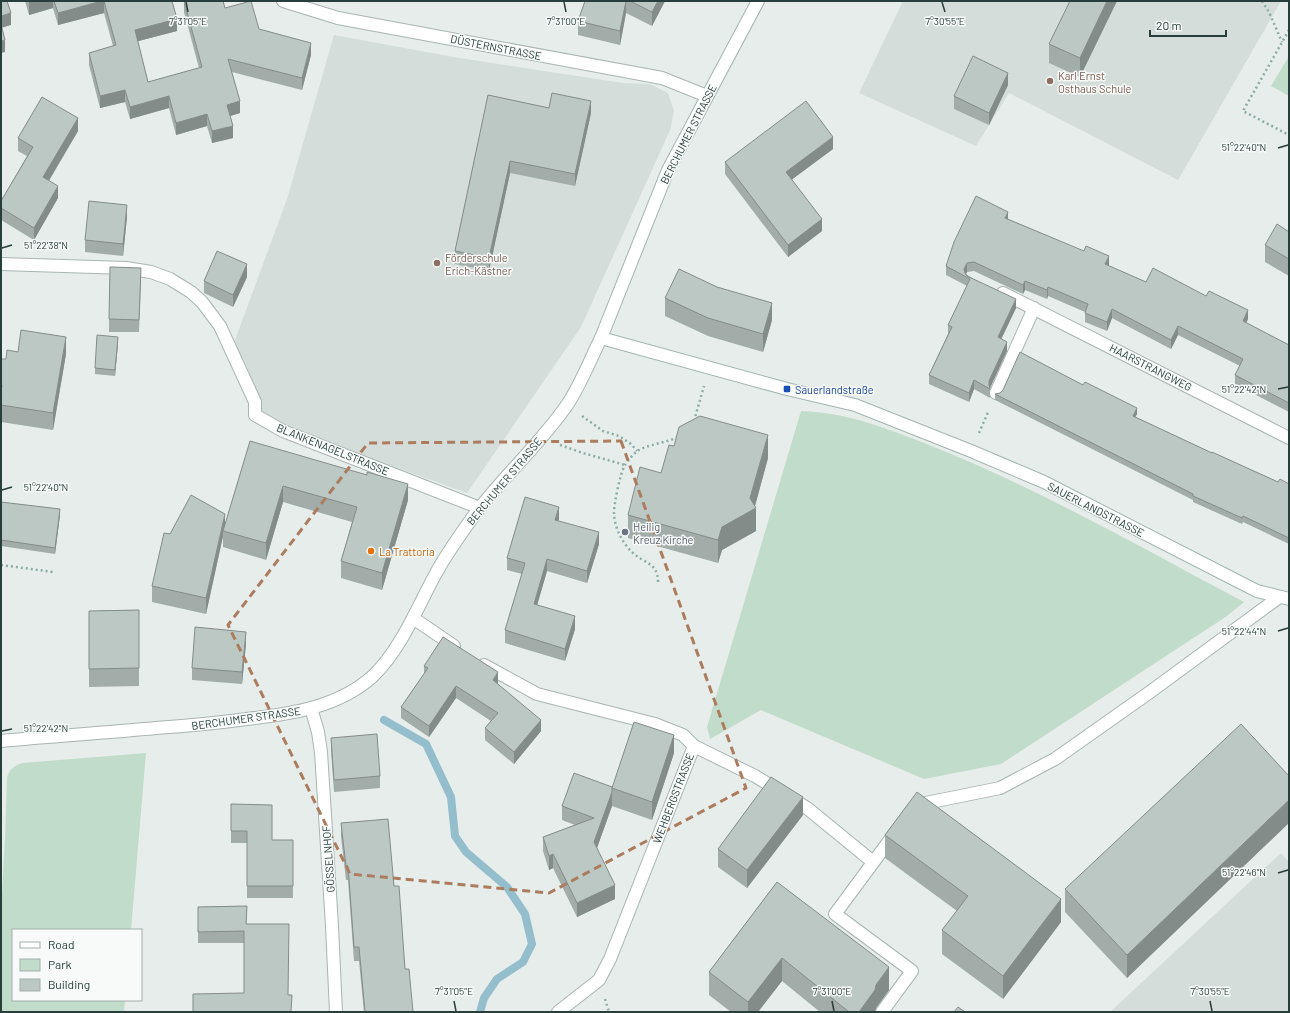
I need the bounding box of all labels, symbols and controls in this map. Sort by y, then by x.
scale bar [1150,12,1226,38]
text: 7°31'05"E [169,15,207,27]
text: 7°31'00"E [547,15,585,27]
text: 7°30'55"E [925,15,965,27]
text: 20 m [1156,18,1182,32]
street label: DÜSTERNSTRASSE [449,31,543,62]
place label: Karl Ernst Osthaus Schule [1058,69,1132,95]
marker: Karl Ernst Osthaus Schule [1045,76,1055,86]
street label: BERCHUMER STRASSE [657,82,719,186]
text: 51°22'40"N [1222,141,1266,153]
text: 51°22'38"N [24,239,68,251]
place label: Förderschule Erich-Kästner [445,251,512,277]
marker: Förderschule Erich-Kästner [432,258,442,268]
street label: HAARSTRANGWEG [1108,341,1194,393]
place label: Sauerlandstraße [795,383,874,396]
text: 51°22'42"N [1222,383,1266,395]
marker: Sauerlandstraße [782,384,792,394]
street label: BLANKENAGELSTRASSE [275,420,391,478]
street label: BERCHUMER STRASSE [464,434,545,527]
street label: SAUERLANDSTRASSE [1046,479,1147,539]
text: 51°22'40"N [24,481,68,493]
place label: Heilig Kreuz Kirche [633,520,694,546]
marker: Heilig Kreuz Kirche [620,527,630,537]
place label: La Trattoria [379,545,435,558]
marker: La Trattoria [366,546,376,556]
text: 51°22'44"N [1222,625,1266,637]
street label: BERCHUMER STRASSE [191,704,302,732]
text: 51°22'42"N [24,722,68,734]
street label: WEHBERGSTRASSE [650,751,696,845]
street label: GÖSSELNHOF [318,825,337,893]
text: 51°22'46"N [1222,866,1266,878]
legend [12,929,142,1001]
text: Road [48,937,75,951]
text: Park [48,957,72,971]
text: Building [48,977,90,991]
text: 7°31'05"E [435,985,473,997]
text: 7°31'00"E [813,985,851,997]
text: 7°30'55"E [1190,985,1230,997]

